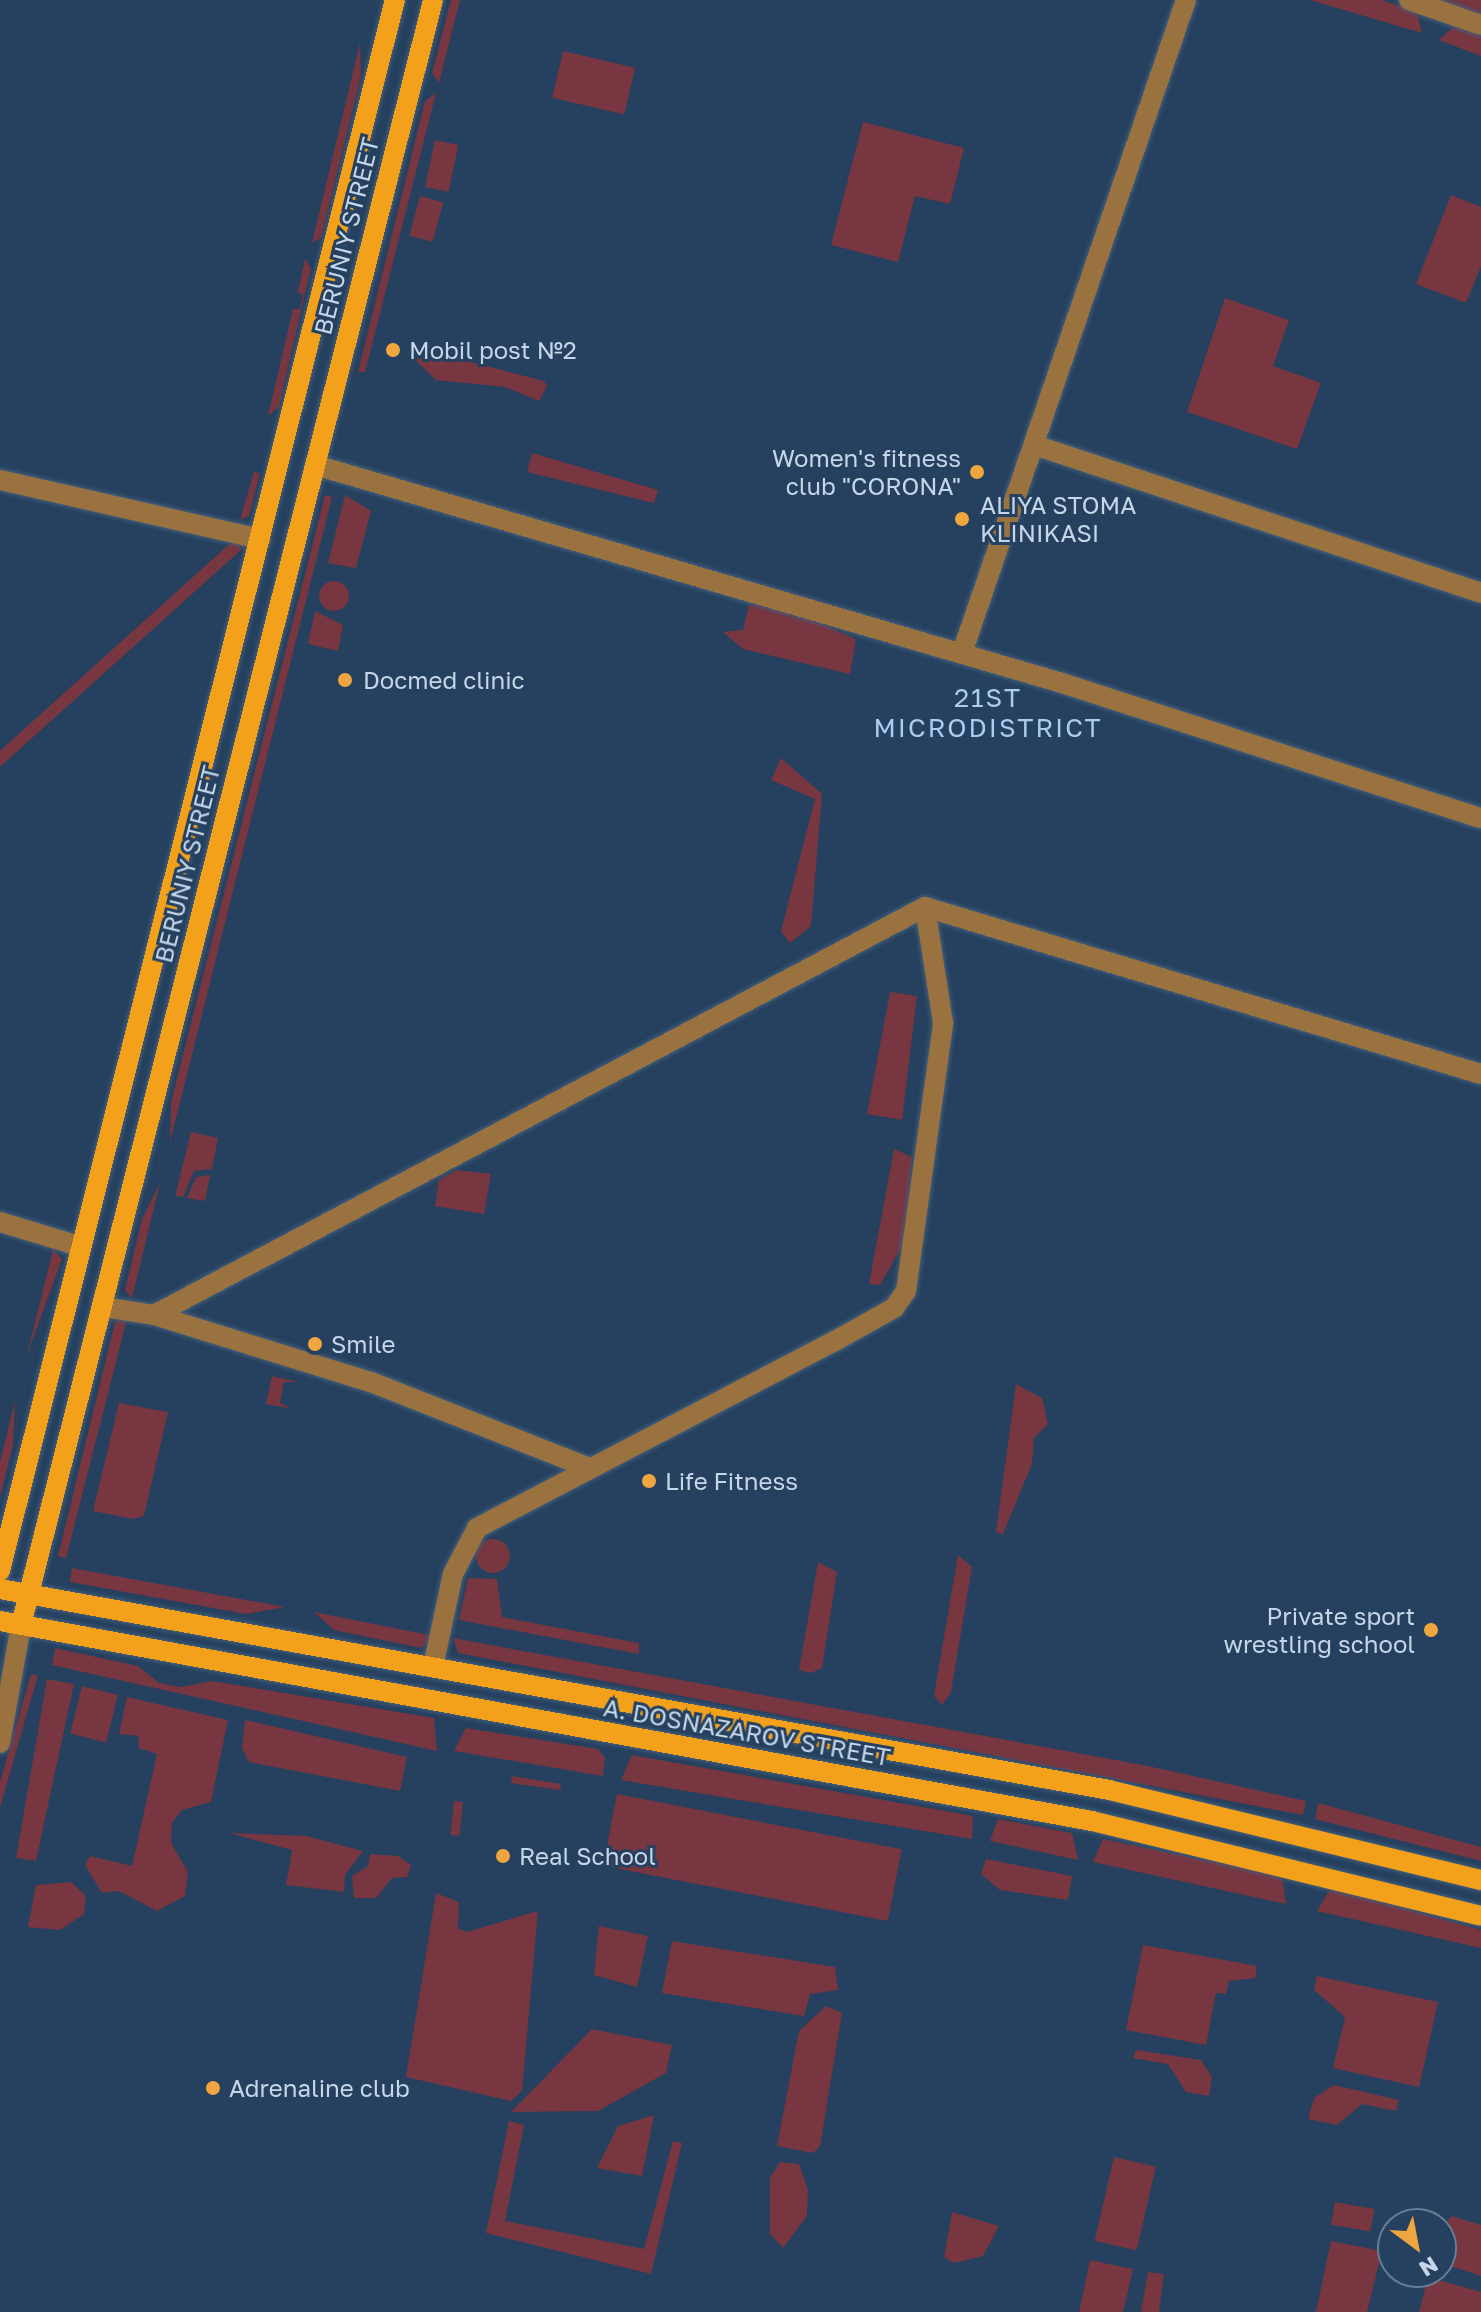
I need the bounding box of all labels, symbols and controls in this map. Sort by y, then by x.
street label: BERUNIY STREET [308,134,384,338]
place label: Mobil post №2 [409,336,577,364]
marker: Mobil post №2 [384,341,402,359]
place label: Women's fitness club "CORONA" [772,444,961,500]
marker: Women's fitness club "CORONA" [968,463,986,481]
place label: ALIYA STOMA KLINIKASI [980,491,1136,547]
marker: ALIYA STOMA KLINIKASI [951,508,973,530]
place label: Docmed clinic [363,666,525,694]
marker: Docmed clinic [334,669,356,691]
district label: 21ST MICRODISTRICT [873,682,1103,744]
street label: BERUNIY STREET [149,762,225,966]
place label: Smile [331,1330,395,1358]
marker: Smile [306,1335,324,1353]
place label: Life Fitness [665,1467,798,1495]
marker: Life Fitness [640,1472,658,1490]
place label: Private sport wrestling school [1224,1602,1415,1658]
marker: Private sport wrestling school [1422,1621,1440,1639]
street label: A. DOSNAZAROV STREET [601,1693,893,1771]
place label: Real School [519,1842,656,1870]
marker: Real School [494,1847,512,1865]
place label: Adrenaline club [229,2074,410,2102]
marker: Adrenaline club [204,2079,222,2097]
north arrow [1377,2208,1457,2288]
text: N [1415,2251,1443,2283]

